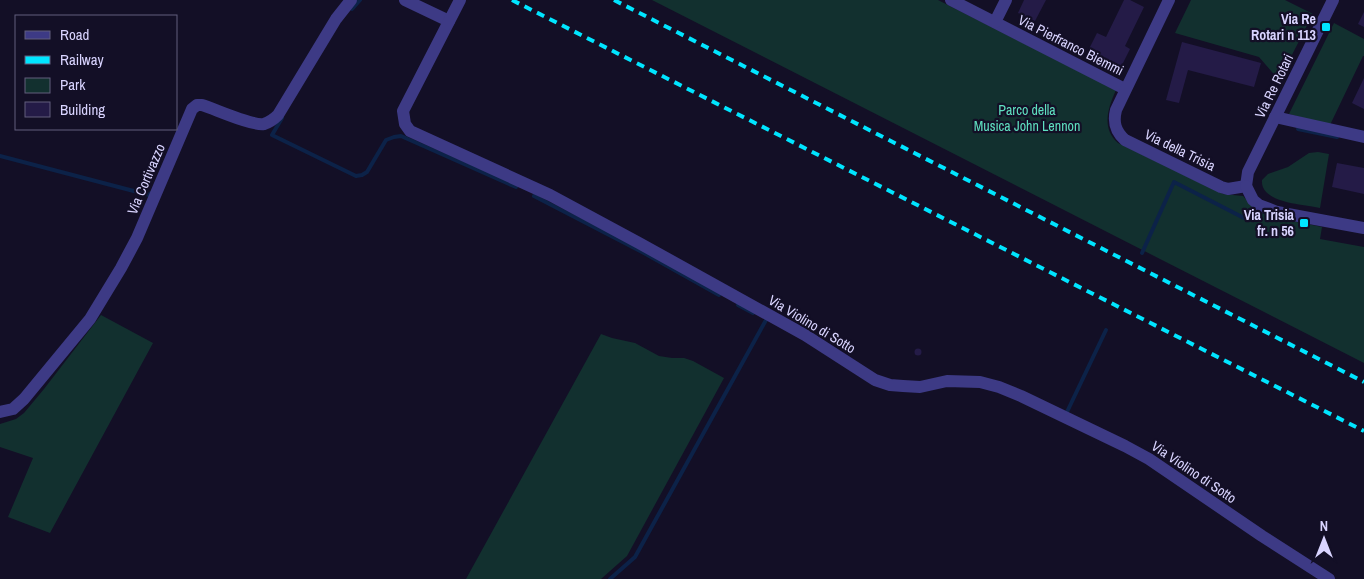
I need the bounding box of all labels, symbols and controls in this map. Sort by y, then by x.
place label: Via Re Rotari n 113 [1251,10,1316,44]
street label: Via Pierfranco Biemmi [1015,11,1127,79]
legend [15,15,178,130]
marker: Via Re Rotari n 113 [1320,21,1332,33]
text: Road [60,24,89,45]
text: Railway [60,49,105,70]
street label: Via Re Rotari [1251,51,1297,121]
text: Park [60,74,86,95]
text: Building [60,99,105,120]
park label: Parco della Musica John Lennon [974,101,1080,135]
street label: Via della Trisia [1142,125,1219,175]
street label: Via Cortivazzo [123,141,169,217]
place label: Via Trisia fr. n 56 [1244,206,1295,240]
marker: Via Trisia fr. n 56 [1298,217,1310,229]
street label: Via Violino di Sotto [765,291,859,357]
street label: Via Violino di Sotto [1148,437,1240,507]
north arrow [1299,514,1349,564]
text: N [1320,517,1328,535]

